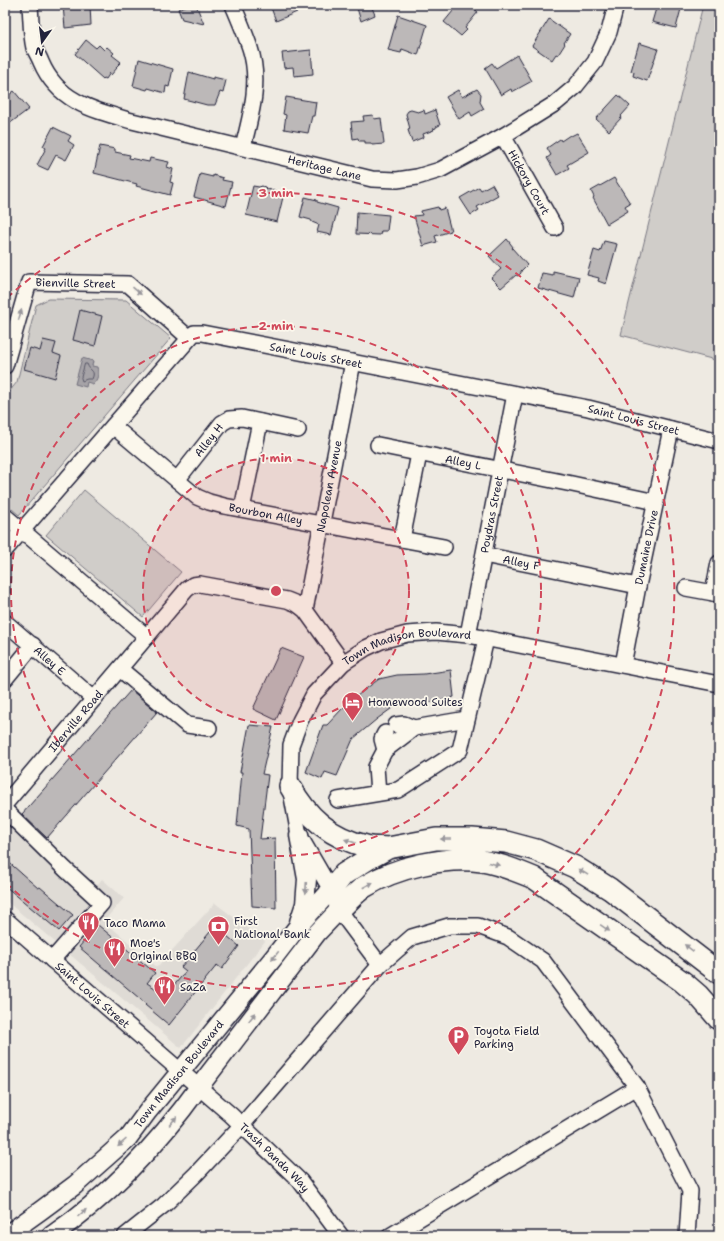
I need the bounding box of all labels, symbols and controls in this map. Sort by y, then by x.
north arrow [22,22,62,62]
text: N [33,43,46,60]
street label: Hickory Court [504,147,553,218]
street label: Heritage Lane [286,152,363,184]
text: 3 min [259,185,294,201]
street label: Bienville Street [35,275,116,292]
one-way arrow [131,287,142,296]
one-way arrow [17,308,23,320]
text: 2 min [259,318,294,334]
street label: Saint Louis Street [268,339,364,372]
street label: Saint Louis Street [586,401,681,439]
street label: Alley H [191,420,227,460]
street label: Napolean Avenue [313,439,346,534]
text: 1 min [260,450,292,466]
street label: Alley L [444,452,483,474]
street label: Poydras Street [477,474,507,554]
street label: Bourbon Alley [228,500,304,529]
street label: Dumaine Drive [631,508,662,586]
street label: Alley F [502,552,541,574]
centre of rings [269,584,283,598]
street label: Town Madison Boulevard [340,625,472,669]
street label: Alley E [30,643,69,679]
street label: Iberville Road [45,687,106,755]
hotel icon: Homewood Suites [339,689,365,722]
place label: Homewood Suites [368,695,463,710]
one-way arrow [439,836,452,842]
one-way arrow [343,838,355,844]
one-way arrow [488,861,500,867]
one-way arrow [577,869,589,876]
one-way arrow [303,882,310,894]
one-way arrow [363,882,374,888]
restaurant icon: Taco Mama [76,910,102,943]
bank icon: First National Bank [206,914,232,947]
place label: First National Bank [234,914,310,942]
place label: Taco Mama [104,916,166,931]
one-way arrow [600,924,611,932]
restaurant icon: Moe's Original BBQ [102,936,128,969]
place label: Moe's Original BBQ [130,936,197,964]
one-way arrow [683,944,694,953]
one-way arrow [271,950,279,961]
street label: Saint Louis Street [52,959,133,1032]
restaurant icon: SaZa [152,974,178,1007]
place label: SaZa [180,980,206,995]
one-way arrow [248,1012,256,1023]
street label: Town Madison Boulevard [131,1017,227,1131]
parking icon: Toyota Field Parking [445,1024,471,1057]
place label: Toyota Field Parking [474,1024,539,1052]
one-way arrow [169,1115,178,1126]
street label: Trash Panda Way [236,1120,313,1195]
one-way arrow [117,1139,127,1148]
one-way arrow [77,1208,87,1217]

